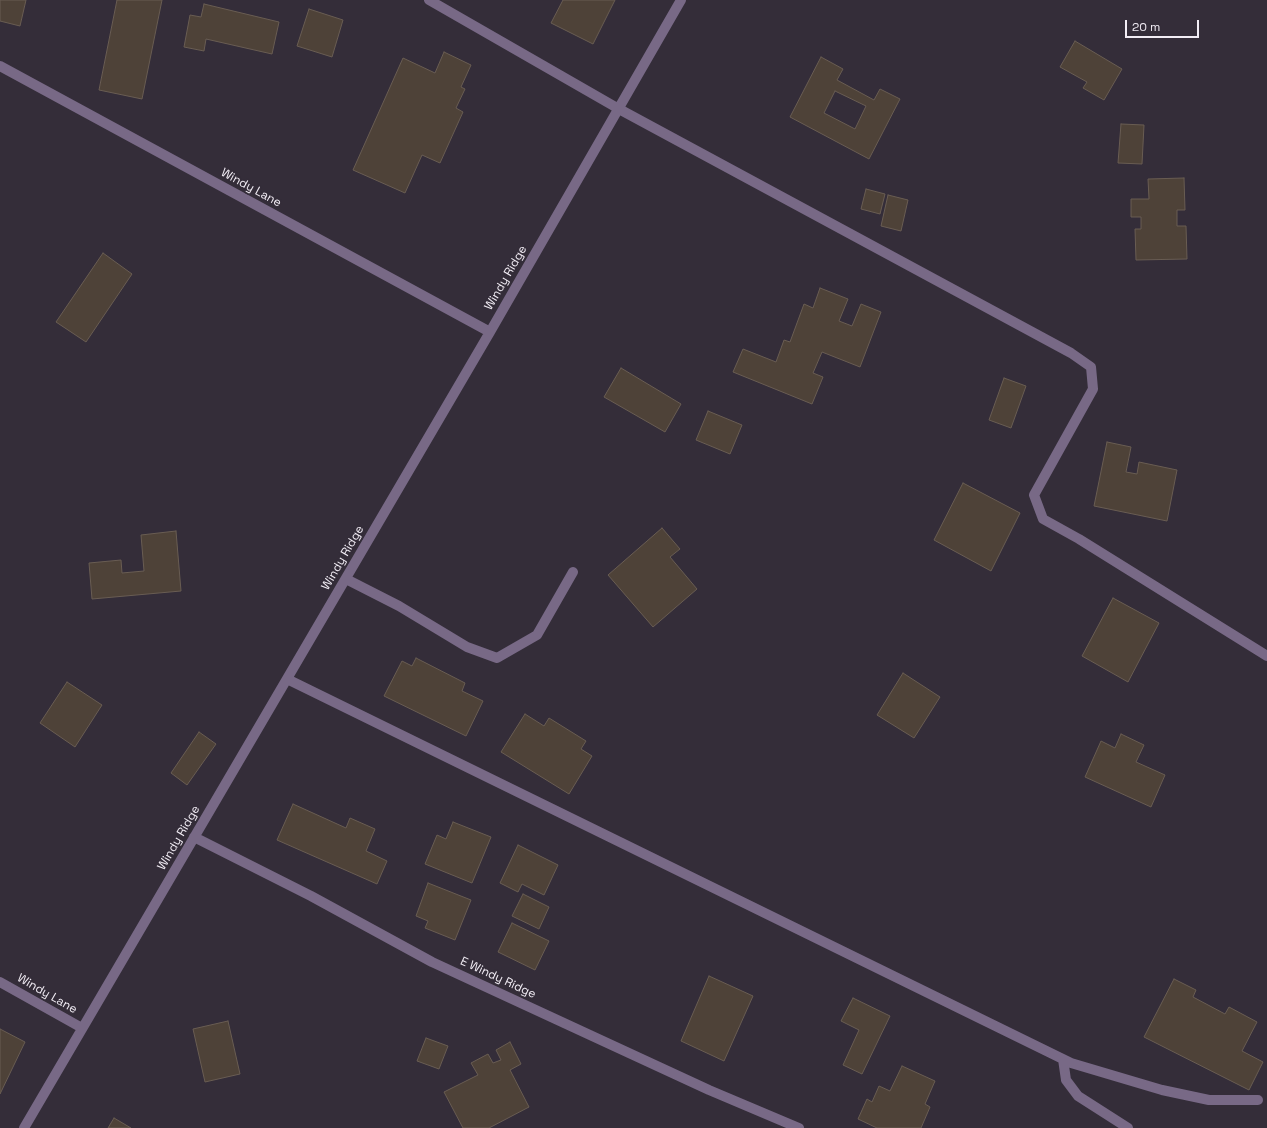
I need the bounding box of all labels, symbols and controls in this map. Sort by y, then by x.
scale bar [1127,12,1201,38]
text: 20 m [1132,19,1160,35]
street label: Windy Lane [218,165,284,211]
street label: Windy Ridge [482,243,530,313]
street label: Windy Ridge [319,523,367,593]
street label: Windy Ridge [155,803,203,873]
street label: E Windy Ridge [458,954,538,1002]
street label: Windy Lane [14,971,80,1017]

